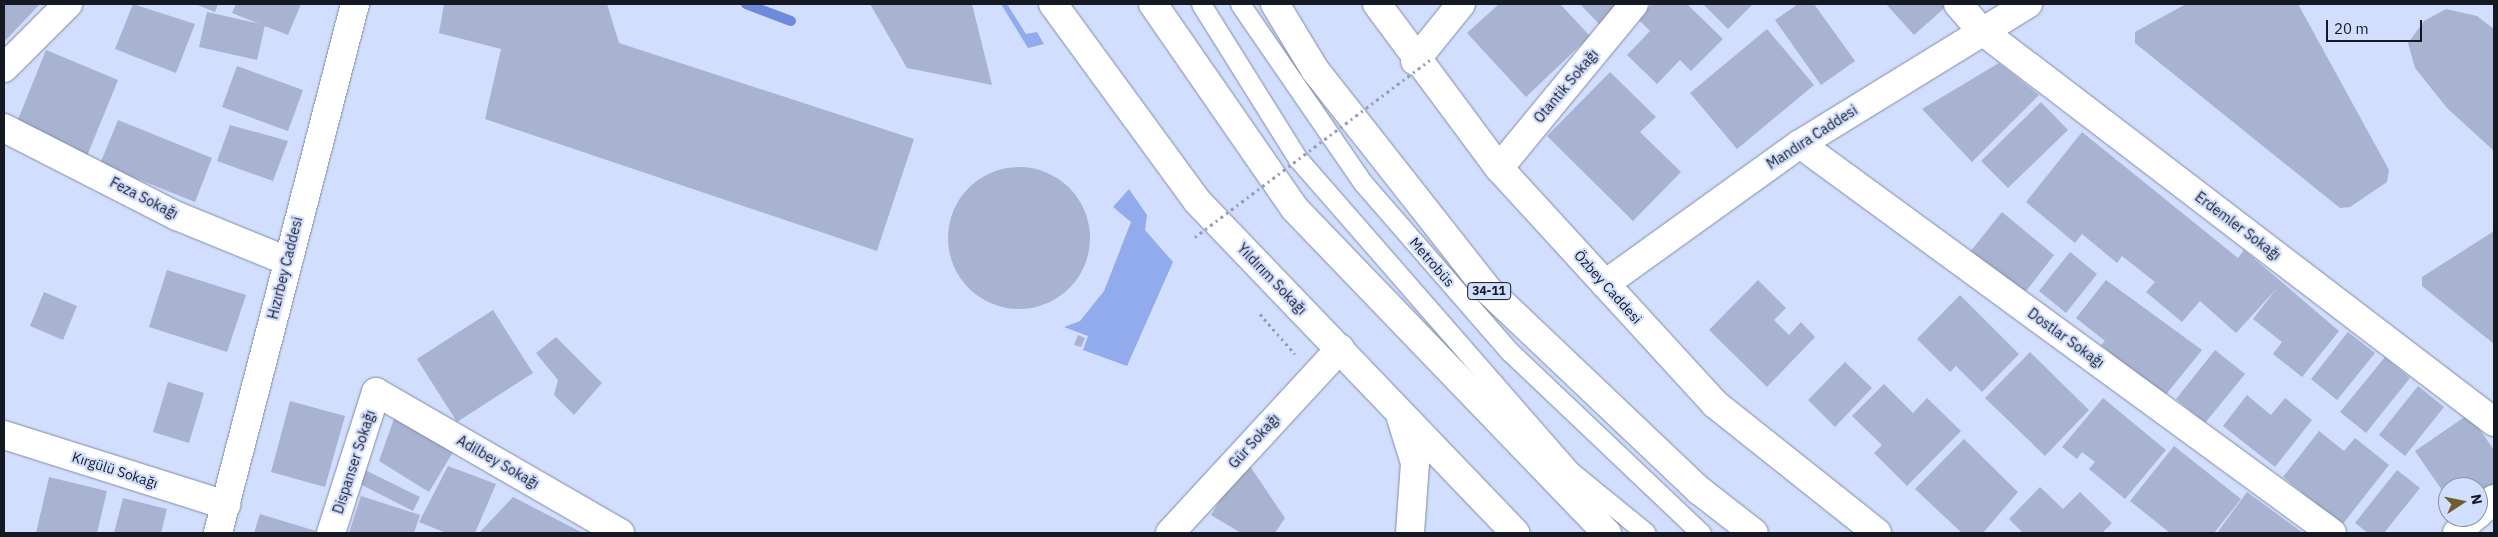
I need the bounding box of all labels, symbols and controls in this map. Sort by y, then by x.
scale bar [2328,10,2424,42]
text: 20 m [2334,19,2369,38]
street label: Otantik Sokağı [1530,46,1602,126]
street label: Mandıra Caddesi [1764,101,1860,173]
street label: Feza Sokağı [107,174,181,222]
street label: Erdemler Sokağı [2192,188,2284,264]
street label: Hızırbey Caddesi [264,215,306,321]
street label: Metrobüs [1406,234,1458,290]
street label: Yıldırım Sokağı [1234,240,1310,318]
street label: Özbey Caddesi [1571,247,1645,327]
road number: 34-11 [1466,282,1512,300]
street label: Dostlar Sokağı [2025,305,2107,371]
street label: Dispanser Sokağı [329,408,379,516]
street label: Gür Sokağı [1225,410,1283,472]
street label: Adilbey Sokağı [454,432,542,492]
street label: Kırgülü Sokağı [70,448,160,492]
north arrow [2438,477,2488,527]
text: N [2467,493,2487,506]

